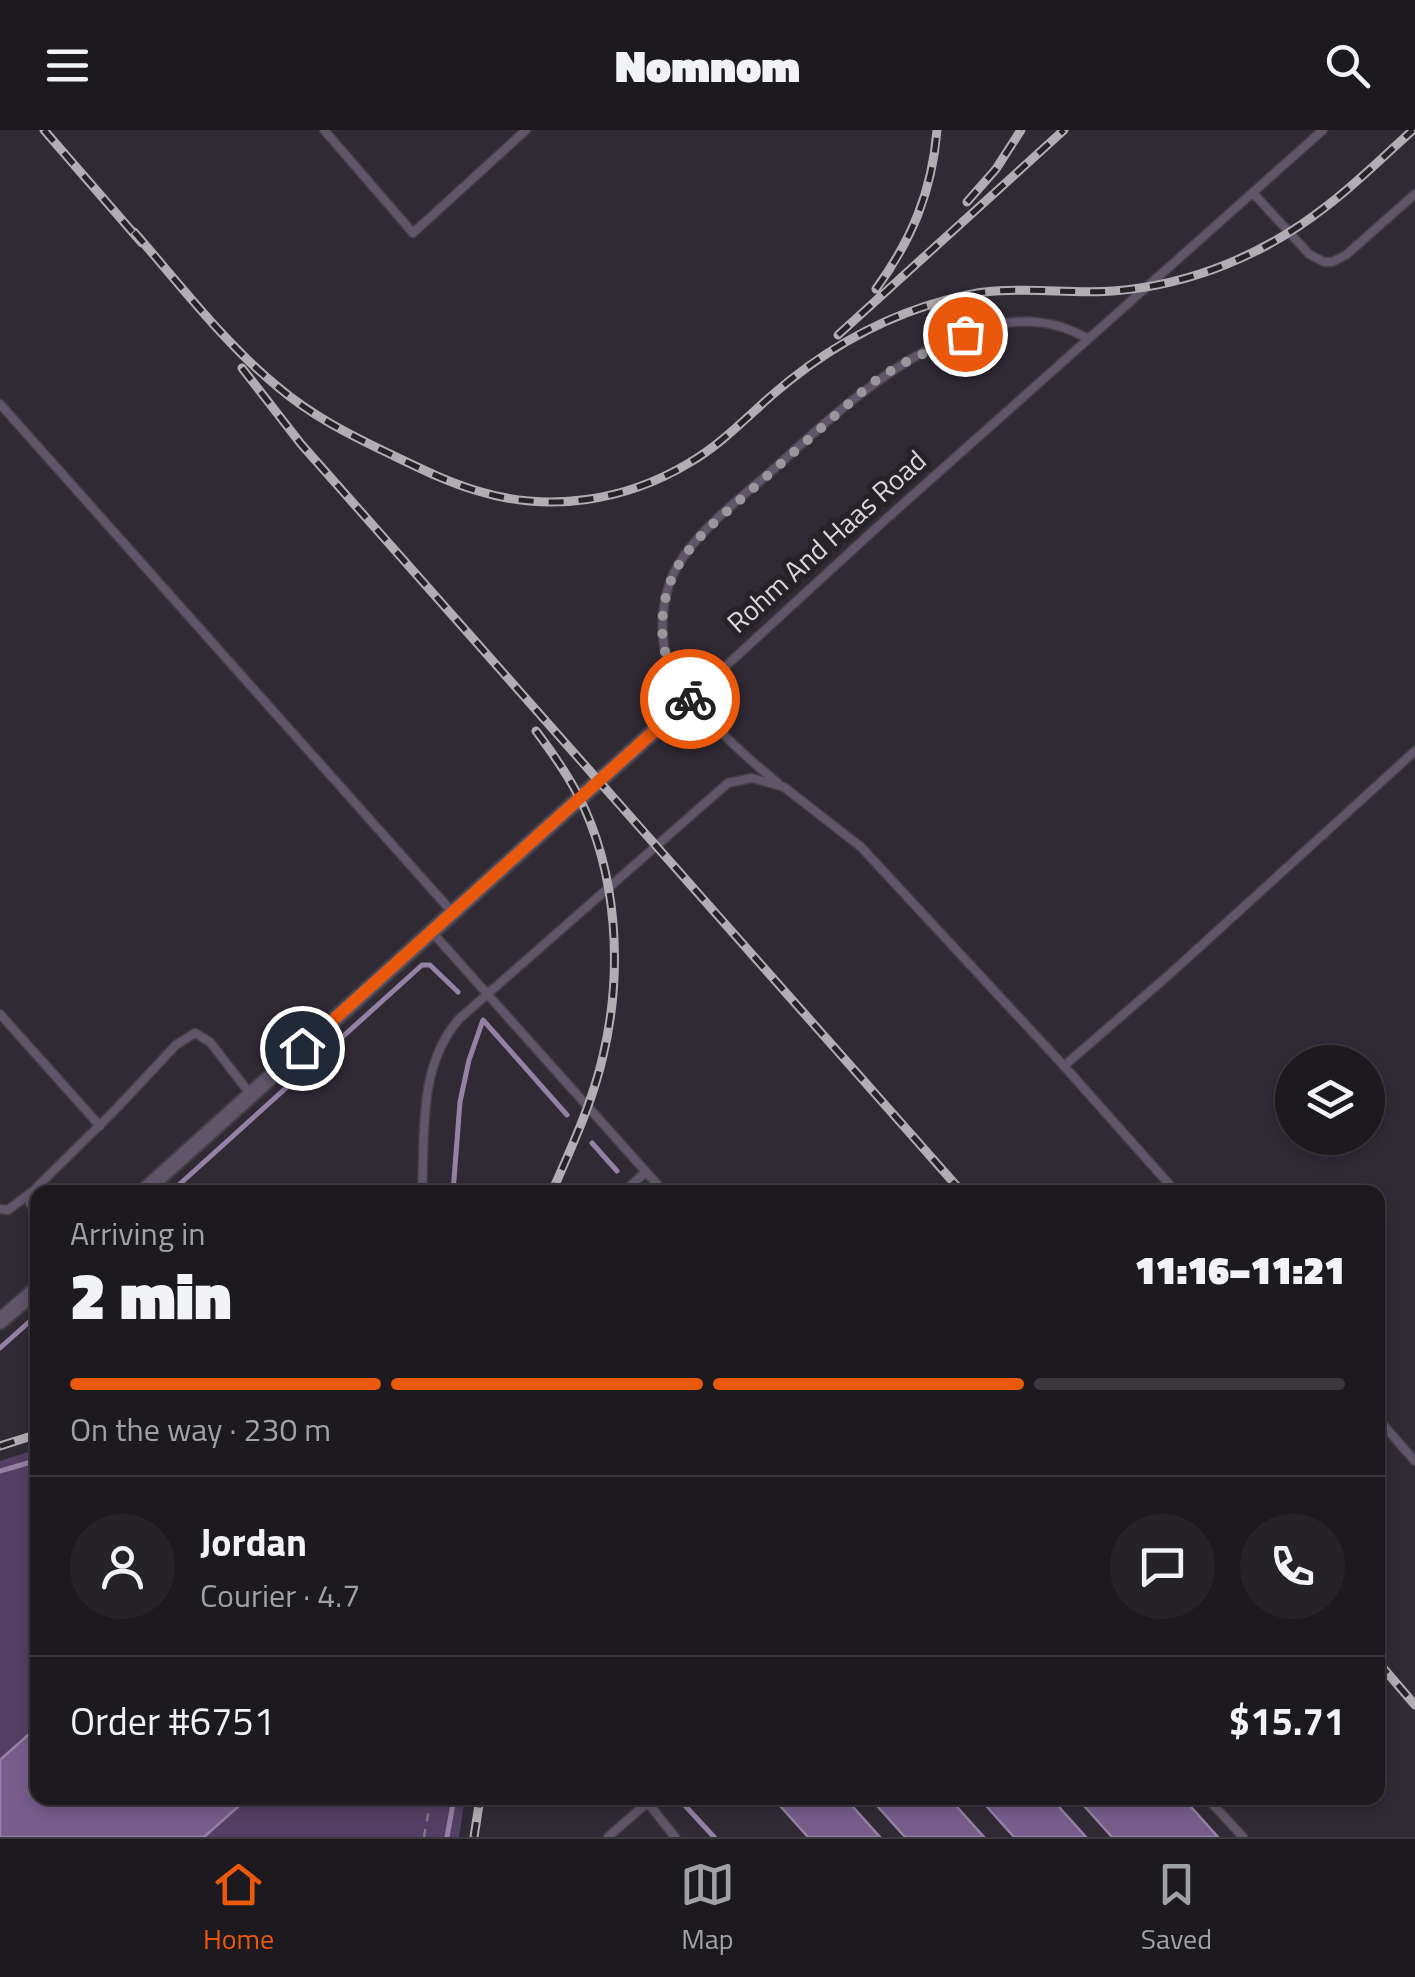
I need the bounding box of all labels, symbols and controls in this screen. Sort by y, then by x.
text: Nomnom [615,31,800,99]
icon: menu [40,38,95,93]
icon: search [1320,38,1375,93]
pin [923,292,1008,377]
icon: bag [938,307,993,362]
street label: Rohm And Haas Road [717,439,935,643]
courier [640,649,740,749]
icon: bike [663,672,718,727]
pin [260,1006,345,1091]
icon: home [275,1021,330,1076]
map controls [1275,1045,1385,1155]
button: layers [1275,1045,1385,1155]
text: Arriving in [70,1209,206,1257]
text: 11:16–11:21 [1135,1241,1345,1299]
text: 2 min [70,1245,231,1344]
text: On the way · 230 m [70,1405,331,1453]
text: Jordan [200,1513,307,1571]
button: person [70,1514,175,1619]
button: chat [1110,1514,1215,1619]
button: phone [1240,1514,1345,1619]
text: Courier · 4.7 [200,1571,360,1619]
text: Order #6751 [70,1692,275,1750]
text: $15.71 [1229,1692,1345,1750]
tab: Home [203,1857,274,1960]
tab: Map [680,1857,735,1960]
tab: Saved [1141,1857,1212,1960]

